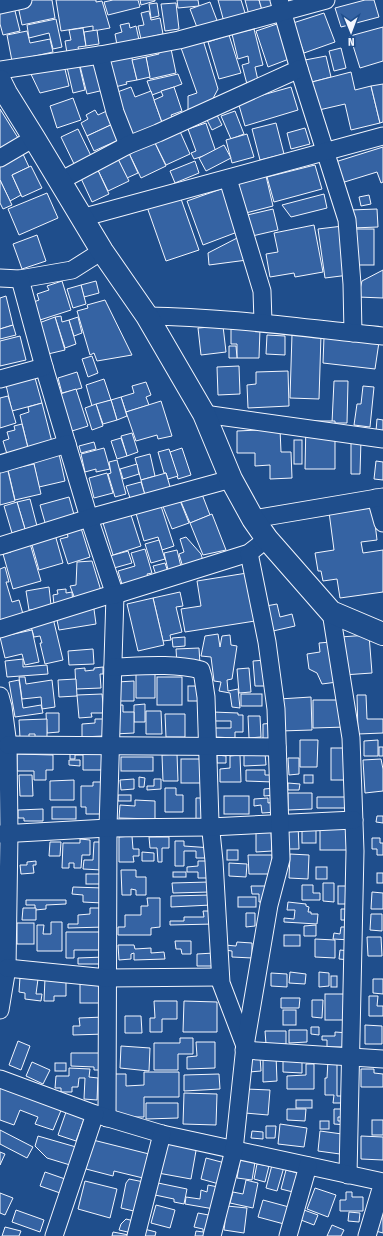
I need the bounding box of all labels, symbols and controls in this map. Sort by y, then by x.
north arrow [331,12,371,52]
text: N [348,35,355,48]

